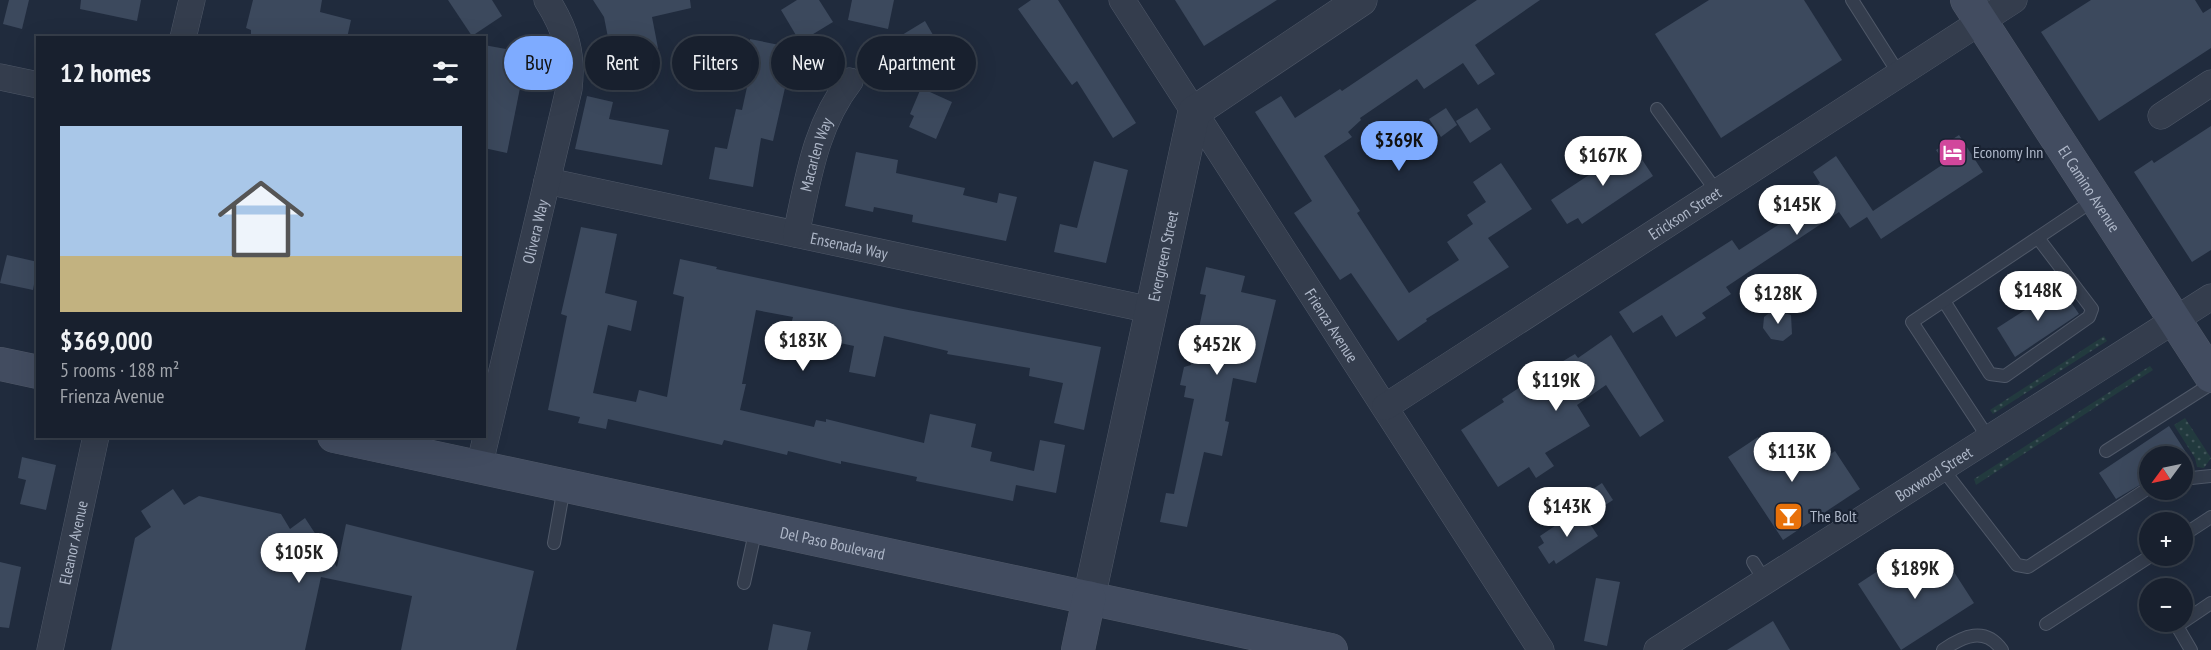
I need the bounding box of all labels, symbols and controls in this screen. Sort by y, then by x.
chip: Buy [504,36,573,90]
chip: Rent [585,36,660,90]
chip: Filters [672,36,759,90]
chip: New [771,36,845,90]
chip: Apartment [857,36,976,90]
text: 12 homes [60,56,151,89]
icon: filters [429,56,462,89]
street label: Macarlen Way [795,114,837,193]
pin: $369K [1357,121,1441,172]
text: $369K [1375,127,1423,153]
pin: $167K [1561,136,1645,187]
hotel icon: Economy Inn [1936,136,1968,168]
text: $167K [1579,142,1627,168]
place label: Economy Inn [1973,142,2043,162]
street label: El Camino Avenue [2054,142,2125,236]
icon: home [207,165,315,273]
street label: Erickson Street [1645,182,1725,244]
pin: $145K [1755,185,1839,236]
text: $145K [1773,191,1821,217]
street label: Olivera Way [518,197,552,266]
street label: Evergreen Street [1143,208,1183,303]
street label: Ensenada Way [809,228,890,264]
pin: $148K [1996,271,2080,322]
pin: $128K [1736,274,1820,325]
text: $148K [2014,277,2062,303]
text: $128K [1754,280,1802,306]
street label: Frienza Avenue [1301,285,1363,366]
pin: $183K [761,321,845,372]
text: $369,000 [60,324,153,357]
pin: $452K [1175,325,1259,376]
text: $183K [779,327,827,353]
text: $452K [1193,331,1241,357]
text: 5 rooms · 188 m² [60,357,179,383]
pin: $119K [1514,361,1598,412]
text: $119K [1532,367,1580,393]
text: Frienza Avenue [60,383,165,409]
pin: $113K [1750,432,1834,483]
text: $113K [1768,438,1816,464]
street label: Boxwood Street [1891,442,1976,506]
north arrow [2139,446,2193,500]
map controls [2139,446,2193,632]
pin: $143K [1525,487,1609,538]
text: $143K [1543,493,1591,519]
street label: Eleanor Avenue [54,499,92,586]
bar icon: The Bolt [1773,500,1805,532]
place label: The Bolt [1810,506,1857,526]
button: + [2139,512,2193,566]
street label: Del Paso Boulevard [778,522,887,564]
pin: $105K [257,533,341,584]
text: $105K [275,539,323,565]
pin: $189K [1873,549,1957,600]
text: $189K [1891,555,1939,581]
button: − [2139,578,2193,632]

